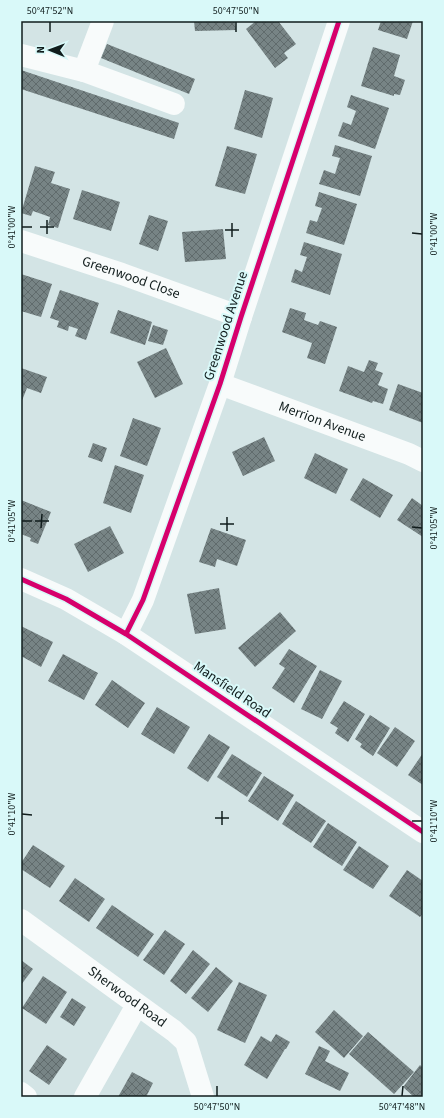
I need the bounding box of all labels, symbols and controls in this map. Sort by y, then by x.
text: 50°47'52"N [27,4,73,18]
text: 50°47'50"N [213,4,259,18]
north arrow [30,30,70,70]
text: N [33,46,48,54]
text: 0°41'00"W [5,205,19,248]
text: 0°41'00"W [427,212,441,255]
street label: Greenwood Close [79,252,183,304]
street label: Greenwood Avenue [199,269,253,383]
street label: Merrion Avenue [276,397,369,447]
text: 0°41'05"W [5,499,19,542]
text: 0°41'05"W [427,506,441,549]
street label: Mansfield Road [189,657,275,723]
text: 0°41'10"W [5,792,19,835]
text: 0°41'10"W [427,799,441,842]
street label: Sherwood Road [83,962,171,1032]
text: 50°47'50"N [194,1100,240,1114]
text: 50°47'48"N [379,1100,425,1114]

